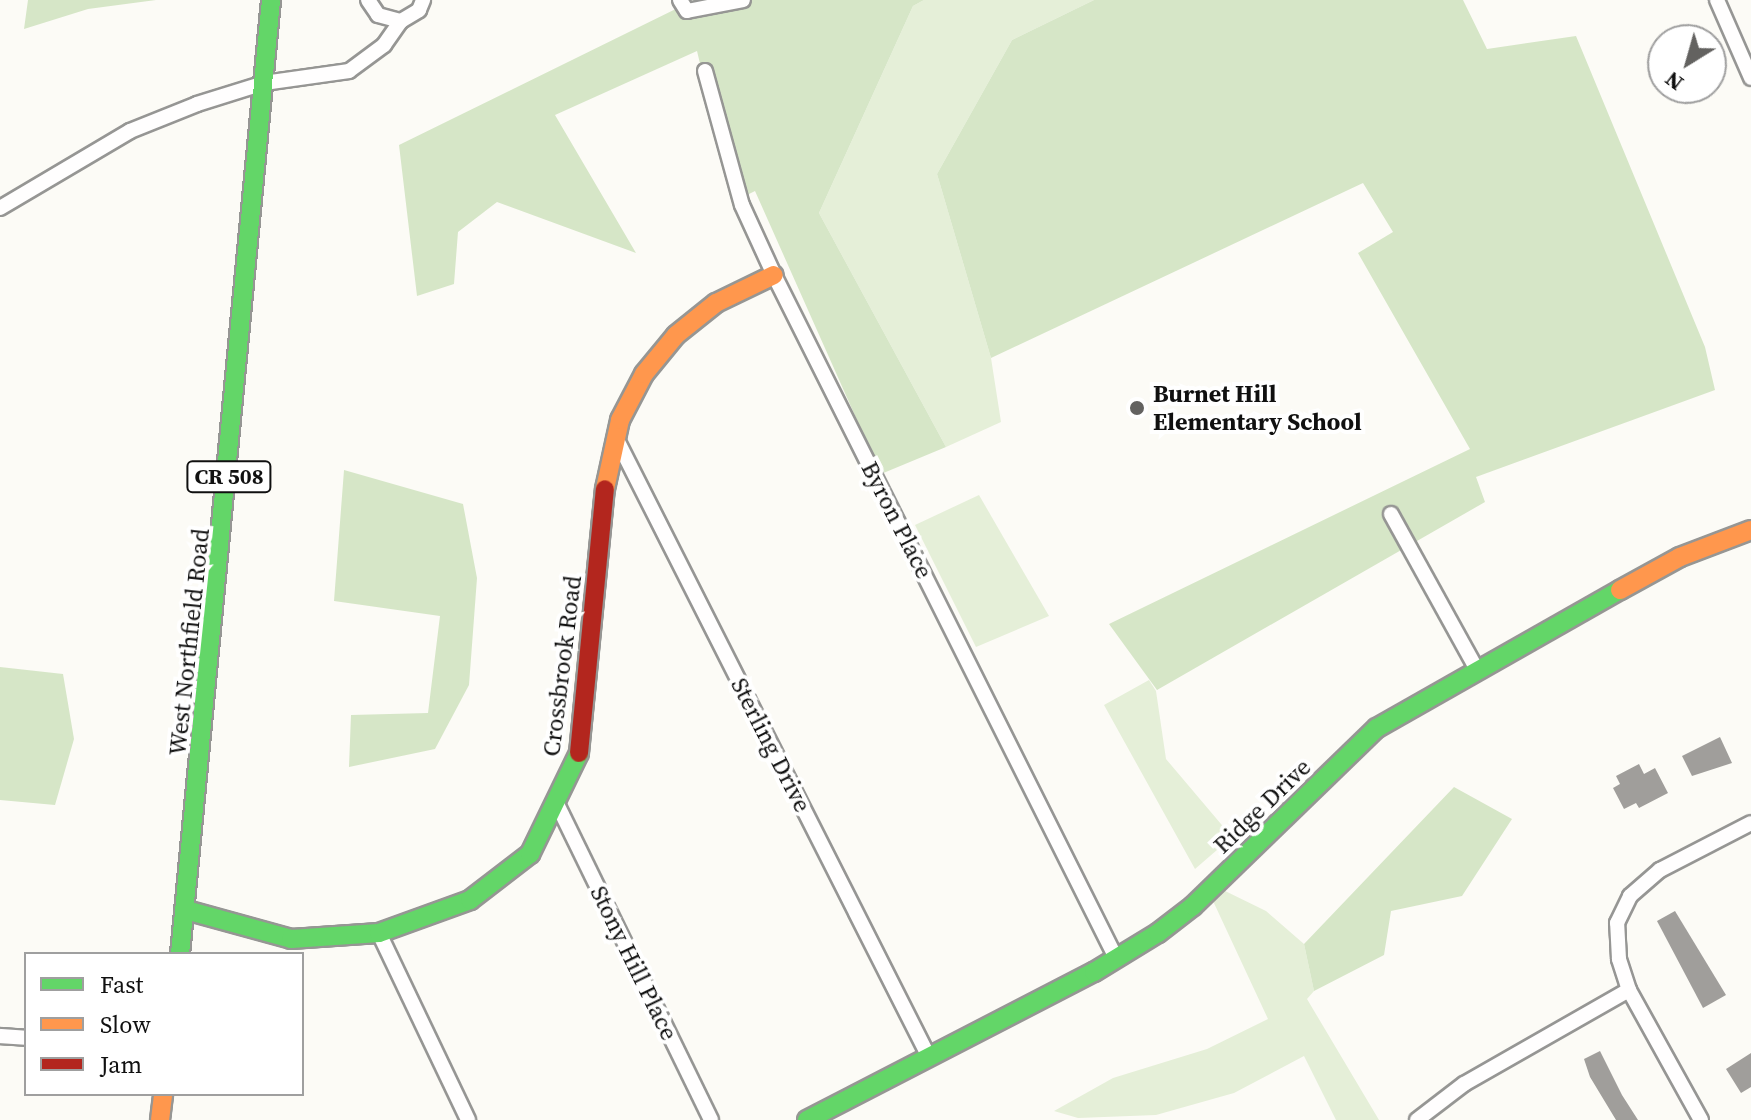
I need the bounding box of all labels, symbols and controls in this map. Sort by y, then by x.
north arrow [1647,24,1727,104]
text: N [1658,65,1689,98]
place label: Burnet Hill Elementary School [1153,380,1362,436]
marker: Burnet Hill Elementary School [1128,399,1146,417]
street label: Byron Place [855,457,939,583]
road number: CR 508 [185,459,273,495]
street label: West Northfield Road [163,527,215,757]
street label: Crossbrook Road [537,574,587,758]
street label: Sterling Drive [725,673,817,817]
street label: Ridge Drive [1207,753,1317,859]
street label: Stony Hill Place [584,881,684,1045]
legend [24,952,304,1096]
text: Fast [100,968,143,1001]
text: Slow [100,1008,151,1041]
text: Jam [100,1048,142,1081]

